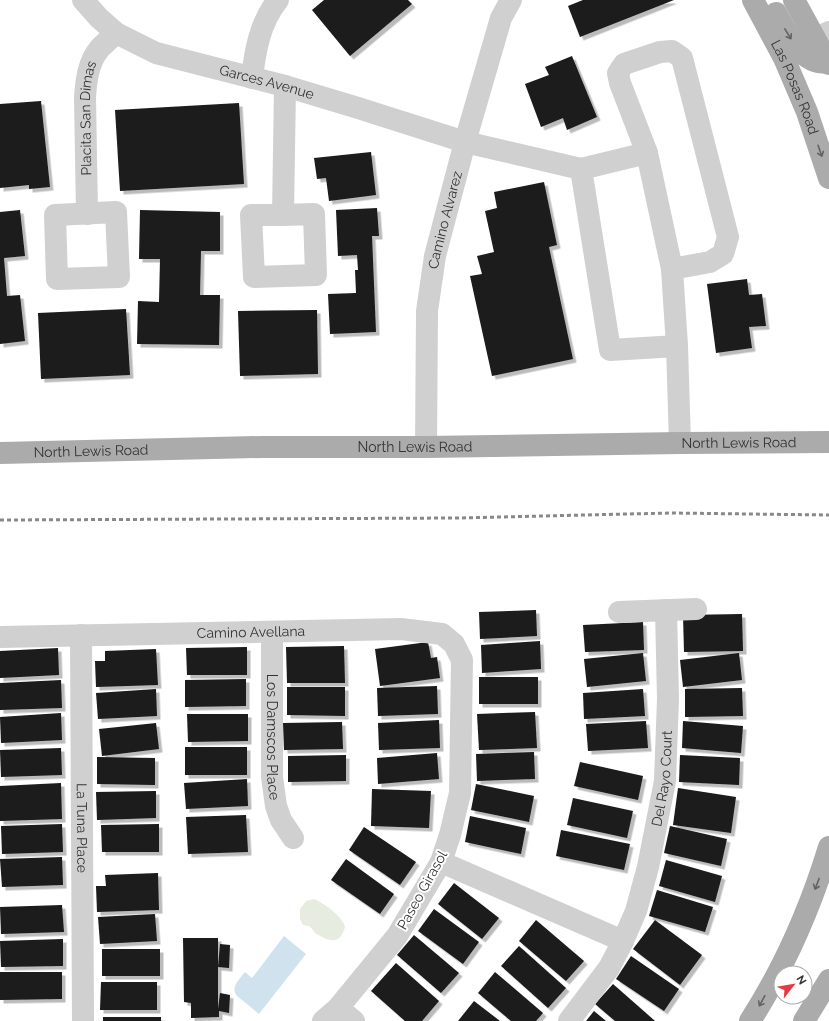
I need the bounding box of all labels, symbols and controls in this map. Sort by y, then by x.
one-way arrow [785,28,793,40]
street label: Las Posas Road [768,37,822,137]
street label: Placita San Dimas [77,58,99,176]
street label: Garces Avenue [218,62,316,102]
one-way arrow [817,144,824,157]
street label: Camino Alvarez [425,169,465,270]
street label: North Lewis Road [681,434,796,451]
street label: North Lewis Road [357,438,472,455]
street label: North Lewis Road [33,442,149,460]
street label: Camino Avellana [197,623,305,641]
street label: Los Damscos Place [264,674,283,801]
street label: Del Rayo Court [648,730,675,828]
street label: La Tuna Place [74,783,90,873]
street label: Paseo Girasol [394,848,450,932]
one-way arrow [813,877,820,889]
north arrow [773,965,813,1005]
text: N [793,973,809,987]
one-way arrow [757,995,765,1007]

